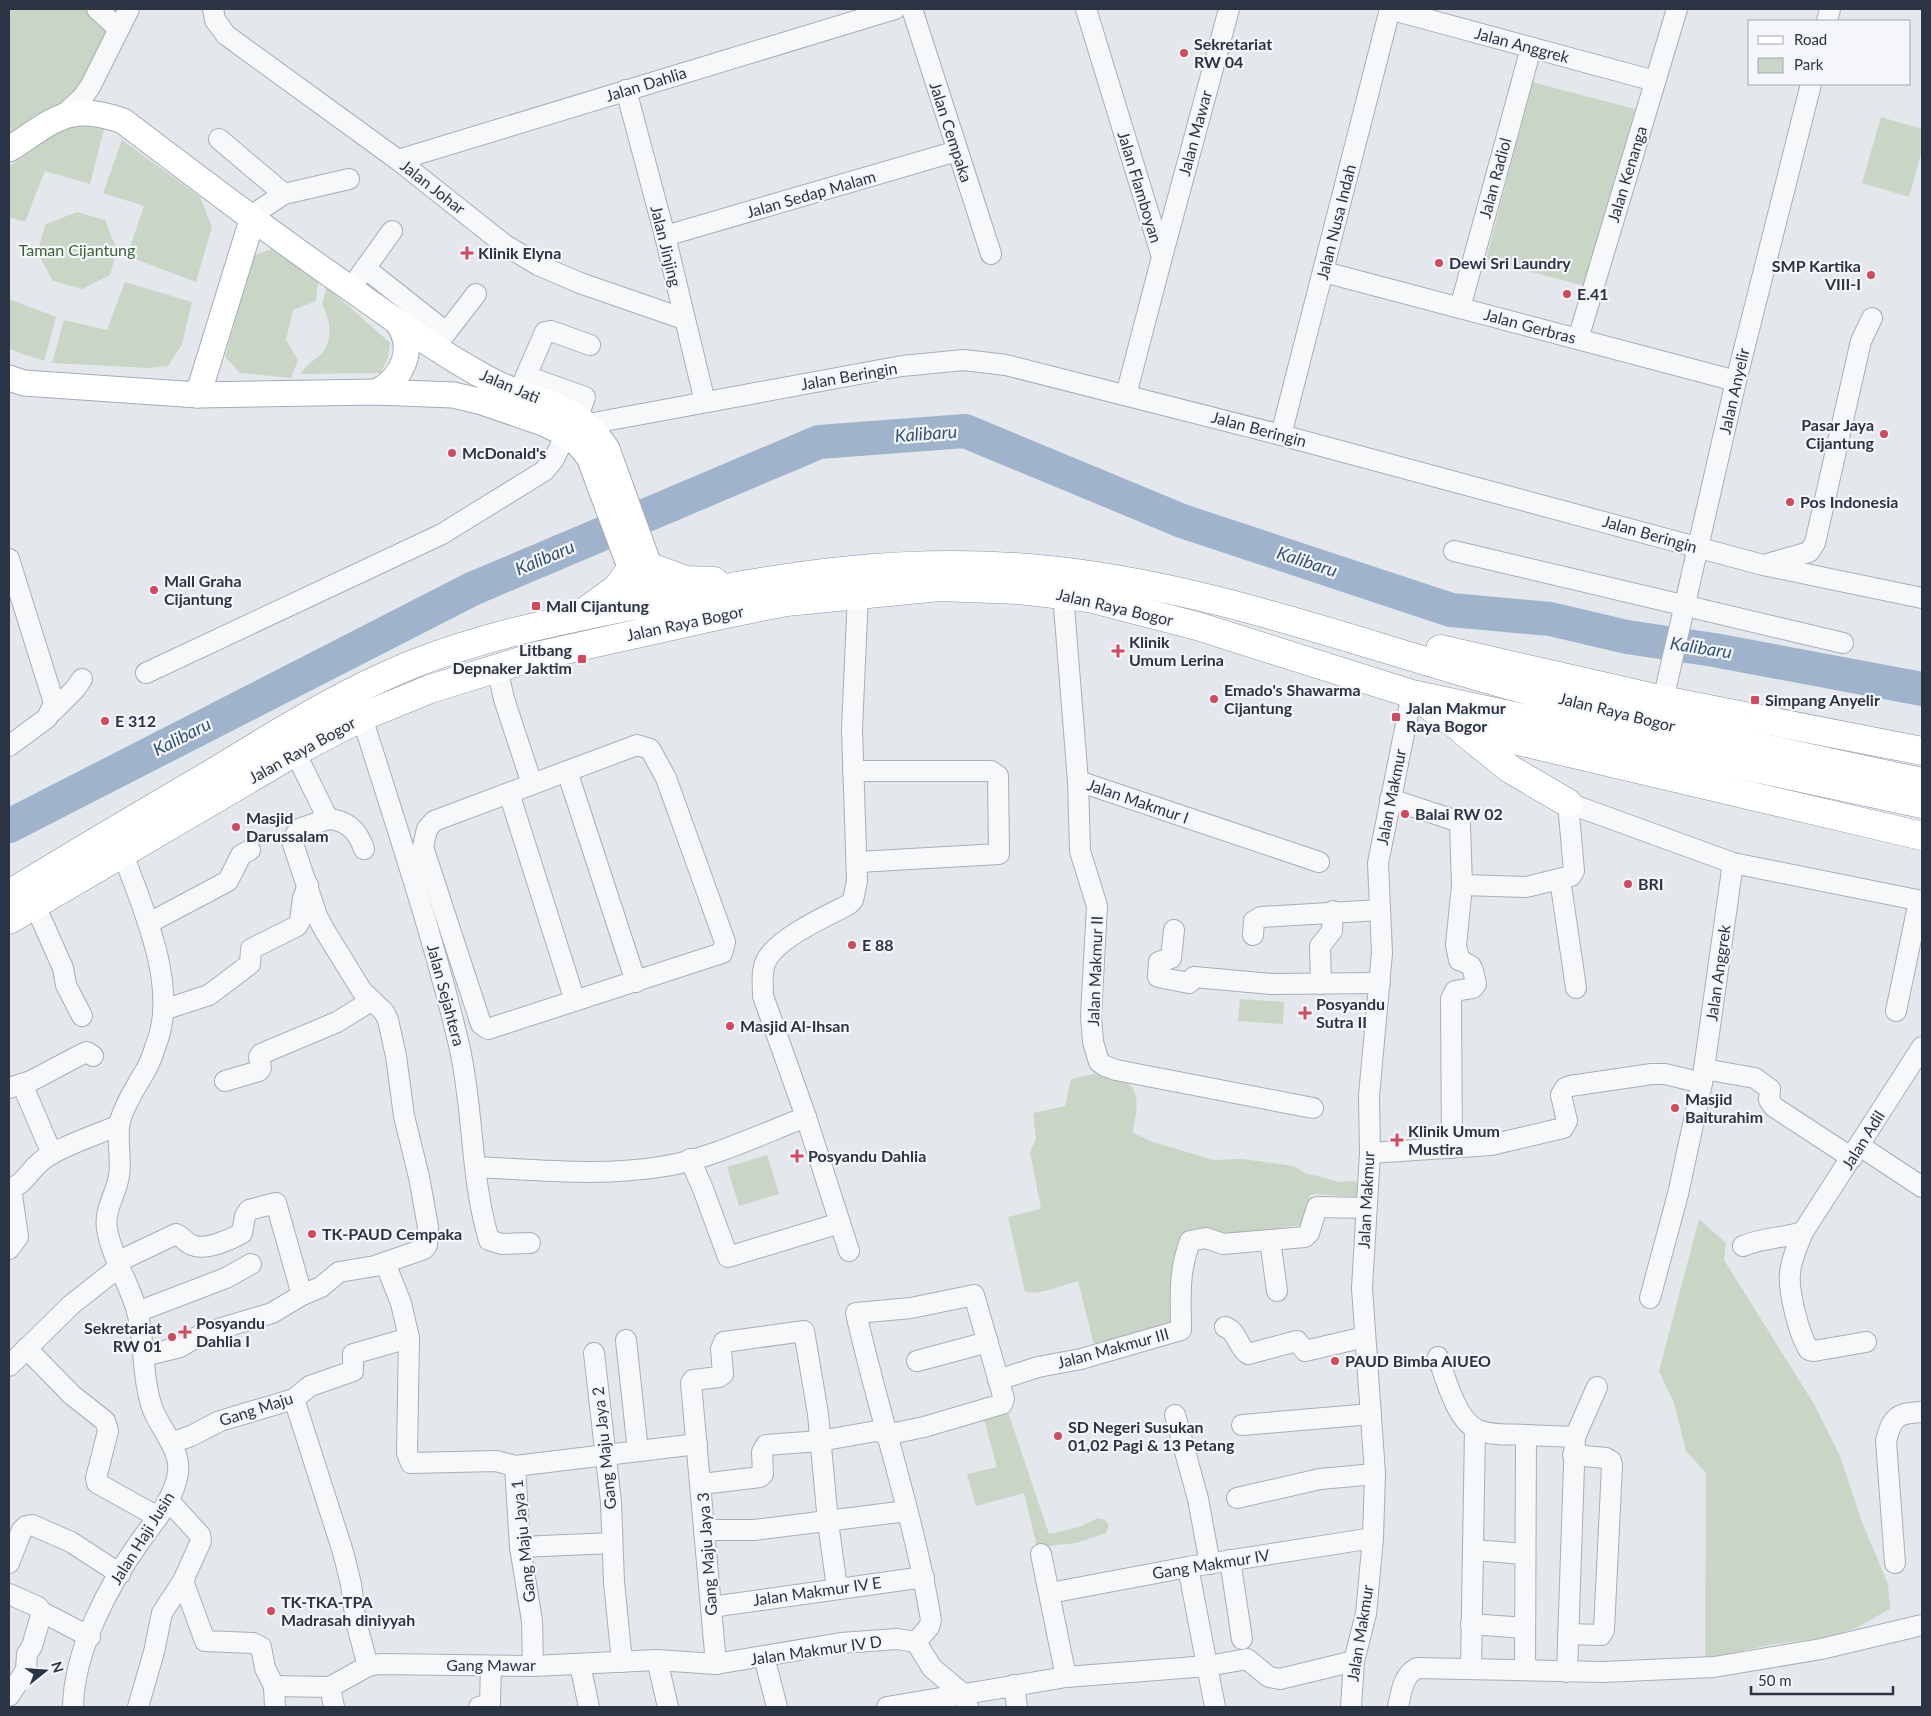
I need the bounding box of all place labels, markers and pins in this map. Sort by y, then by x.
place label: Sekretariat RW 04 [1194,34,1272,71]
marker: Sekretariat RW 04 [1178,47,1190,59]
place label: Klinik Elyna [478,243,561,262]
marker: Klinik Elyna [460,246,474,260]
place label: Dewi Sri Laundry [1449,253,1571,272]
place label: SMP Kartika VIII-I [1772,256,1861,293]
marker: Dewi Sri Laundry [1433,257,1445,269]
marker: SMP Kartika VIII-I [1865,269,1877,281]
place label: E.41 [1577,284,1609,303]
marker: E.41 [1561,288,1573,300]
place label: Pasar Jaya Cijantung [1801,415,1875,452]
marker: Pasar Jaya Cijantung [1878,428,1890,440]
place label: McDonald's [462,443,546,462]
marker: McDonald's [446,447,458,459]
place label: Pos Indonesia [1800,492,1898,511]
marker: Pos Indonesia [1784,496,1796,508]
place label: Mall Graha Cijantung [164,571,242,608]
marker: Mall Graha Cijantung [148,584,160,596]
place label: Mall Cijantung [546,596,650,615]
marker: Mall Cijantung [530,600,542,612]
place label: Klinik Umum Lerina [1129,632,1224,669]
place label: Litbang Depnaker Jaktim [452,640,573,677]
marker: Klinik Umum Lerina [1111,644,1125,658]
marker: Litbang Depnaker Jaktim [576,653,588,665]
place label: Emado's Shawarma Cijantung [1224,680,1361,717]
place label: Simpang Anyelir [1765,690,1880,709]
marker: Emado's Shawarma Cijantung [1208,693,1220,705]
marker: Simpang Anyelir [1749,694,1761,706]
place label: Jalan Makmur Raya Bogor [1406,698,1506,735]
place label: E 312 [115,711,156,730]
marker: Jalan Makmur Raya Bogor [1390,711,1402,723]
marker: E 312 [99,715,111,727]
place label: Balai RW 02 [1415,804,1503,823]
place label: Masjid Darussalam [246,808,329,845]
marker: Balai RW 02 [1399,808,1411,820]
marker: Masjid Darussalam [230,821,242,833]
place label: BRI [1638,874,1664,893]
marker: BRI [1622,878,1634,890]
place label: E 88 [862,935,894,954]
marker: E 88 [846,939,858,951]
place label: Posyandu Sutra II [1316,994,1385,1031]
marker: Posyandu Sutra II [1298,1006,1312,1020]
place label: Masjid Al-Ihsan [740,1016,850,1035]
marker: Masjid Al-Ihsan [724,1020,736,1032]
place label: Masjid Baiturahim [1685,1089,1763,1126]
marker: Masjid Baiturahim [1669,1102,1681,1114]
place label: Klinik Umum Mustira [1408,1121,1500,1158]
marker: Klinik Umum Mustira [1390,1133,1404,1147]
place label: Posyandu Dahlia [808,1146,926,1165]
marker: Posyandu Dahlia [790,1149,804,1163]
place label: TK-PAUD Cempaka [322,1224,462,1243]
marker: TK-PAUD Cempaka [306,1228,318,1240]
place label: Posyandu Dahlia I [196,1313,265,1350]
place label: Sekretariat RW 01 [84,1318,162,1355]
marker: Posyandu Dahlia I [178,1325,192,1339]
marker: Sekretariat RW 01 [166,1331,178,1343]
place label: PAUD Bimba AIUEO [1345,1351,1491,1370]
marker: PAUD Bimba AIUEO [1329,1355,1341,1367]
place label: SD Negeri Susukan 01,02 Pagi & 13 Petang [1068,1417,1235,1454]
marker: SD Negeri Susukan 01,02 Pagi & 13 Petang [1052,1430,1064,1442]
place label: TK-TKA-TPA Madrasah diniyyah [281,1592,415,1629]
marker: TK-TKA-TPA Madrasah diniyyah [265,1605,277,1617]

